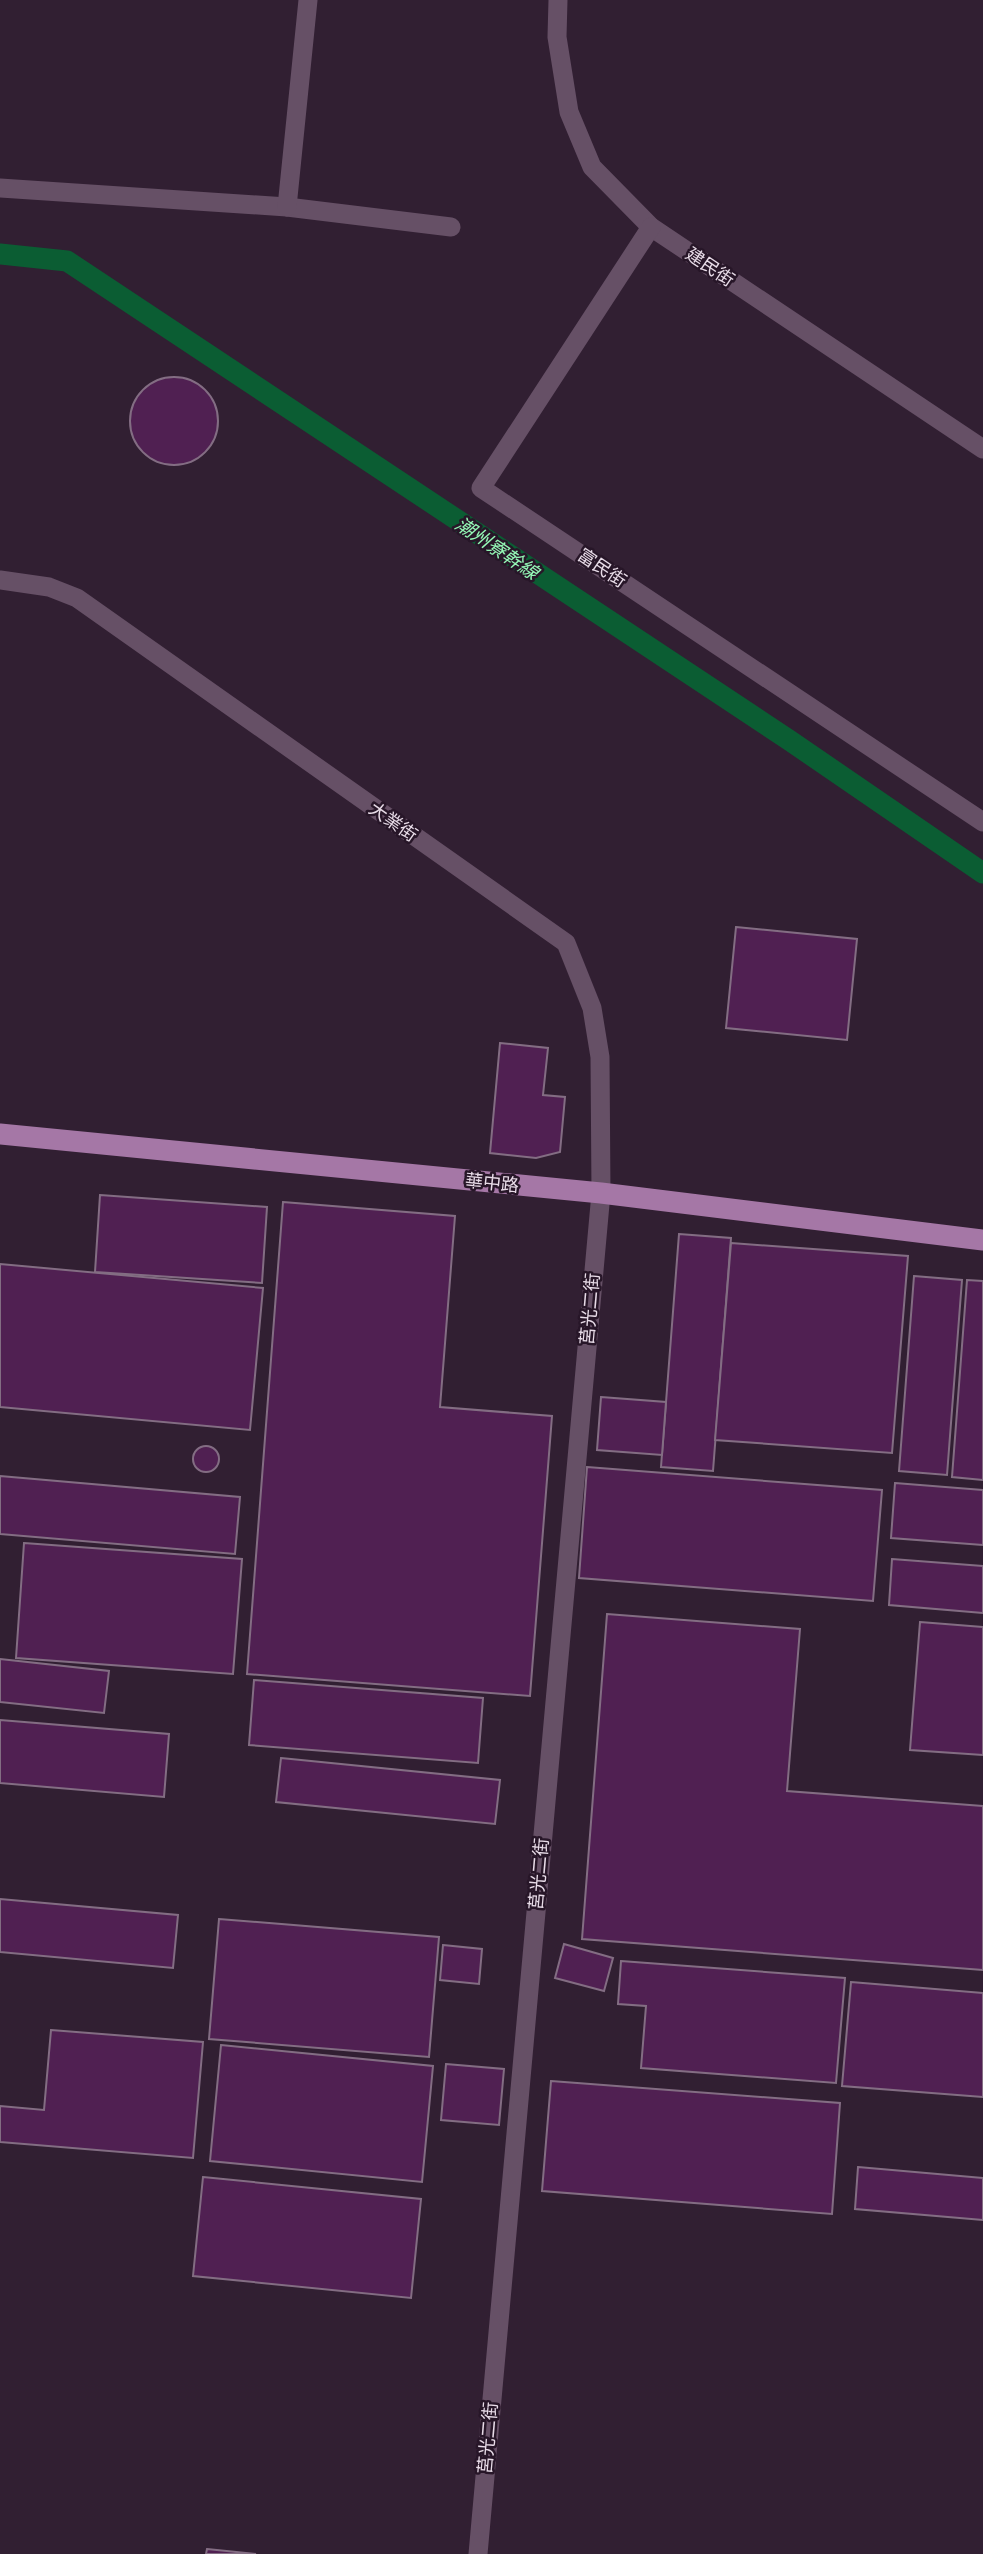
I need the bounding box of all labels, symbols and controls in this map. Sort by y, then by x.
street label: 建民街 [681,241,740,291]
water label: 潮州寮幹線 [450,511,545,586]
street label: 富民街 [573,542,632,592]
street label: 大業街 [365,796,423,846]
street label: 華中路 [464,1167,520,1197]
street label: 莒光二街 [574,1272,604,1346]
street label: 莒光二街 [523,1837,553,1911]
street label: 莒光二街 [472,2401,502,2475]

